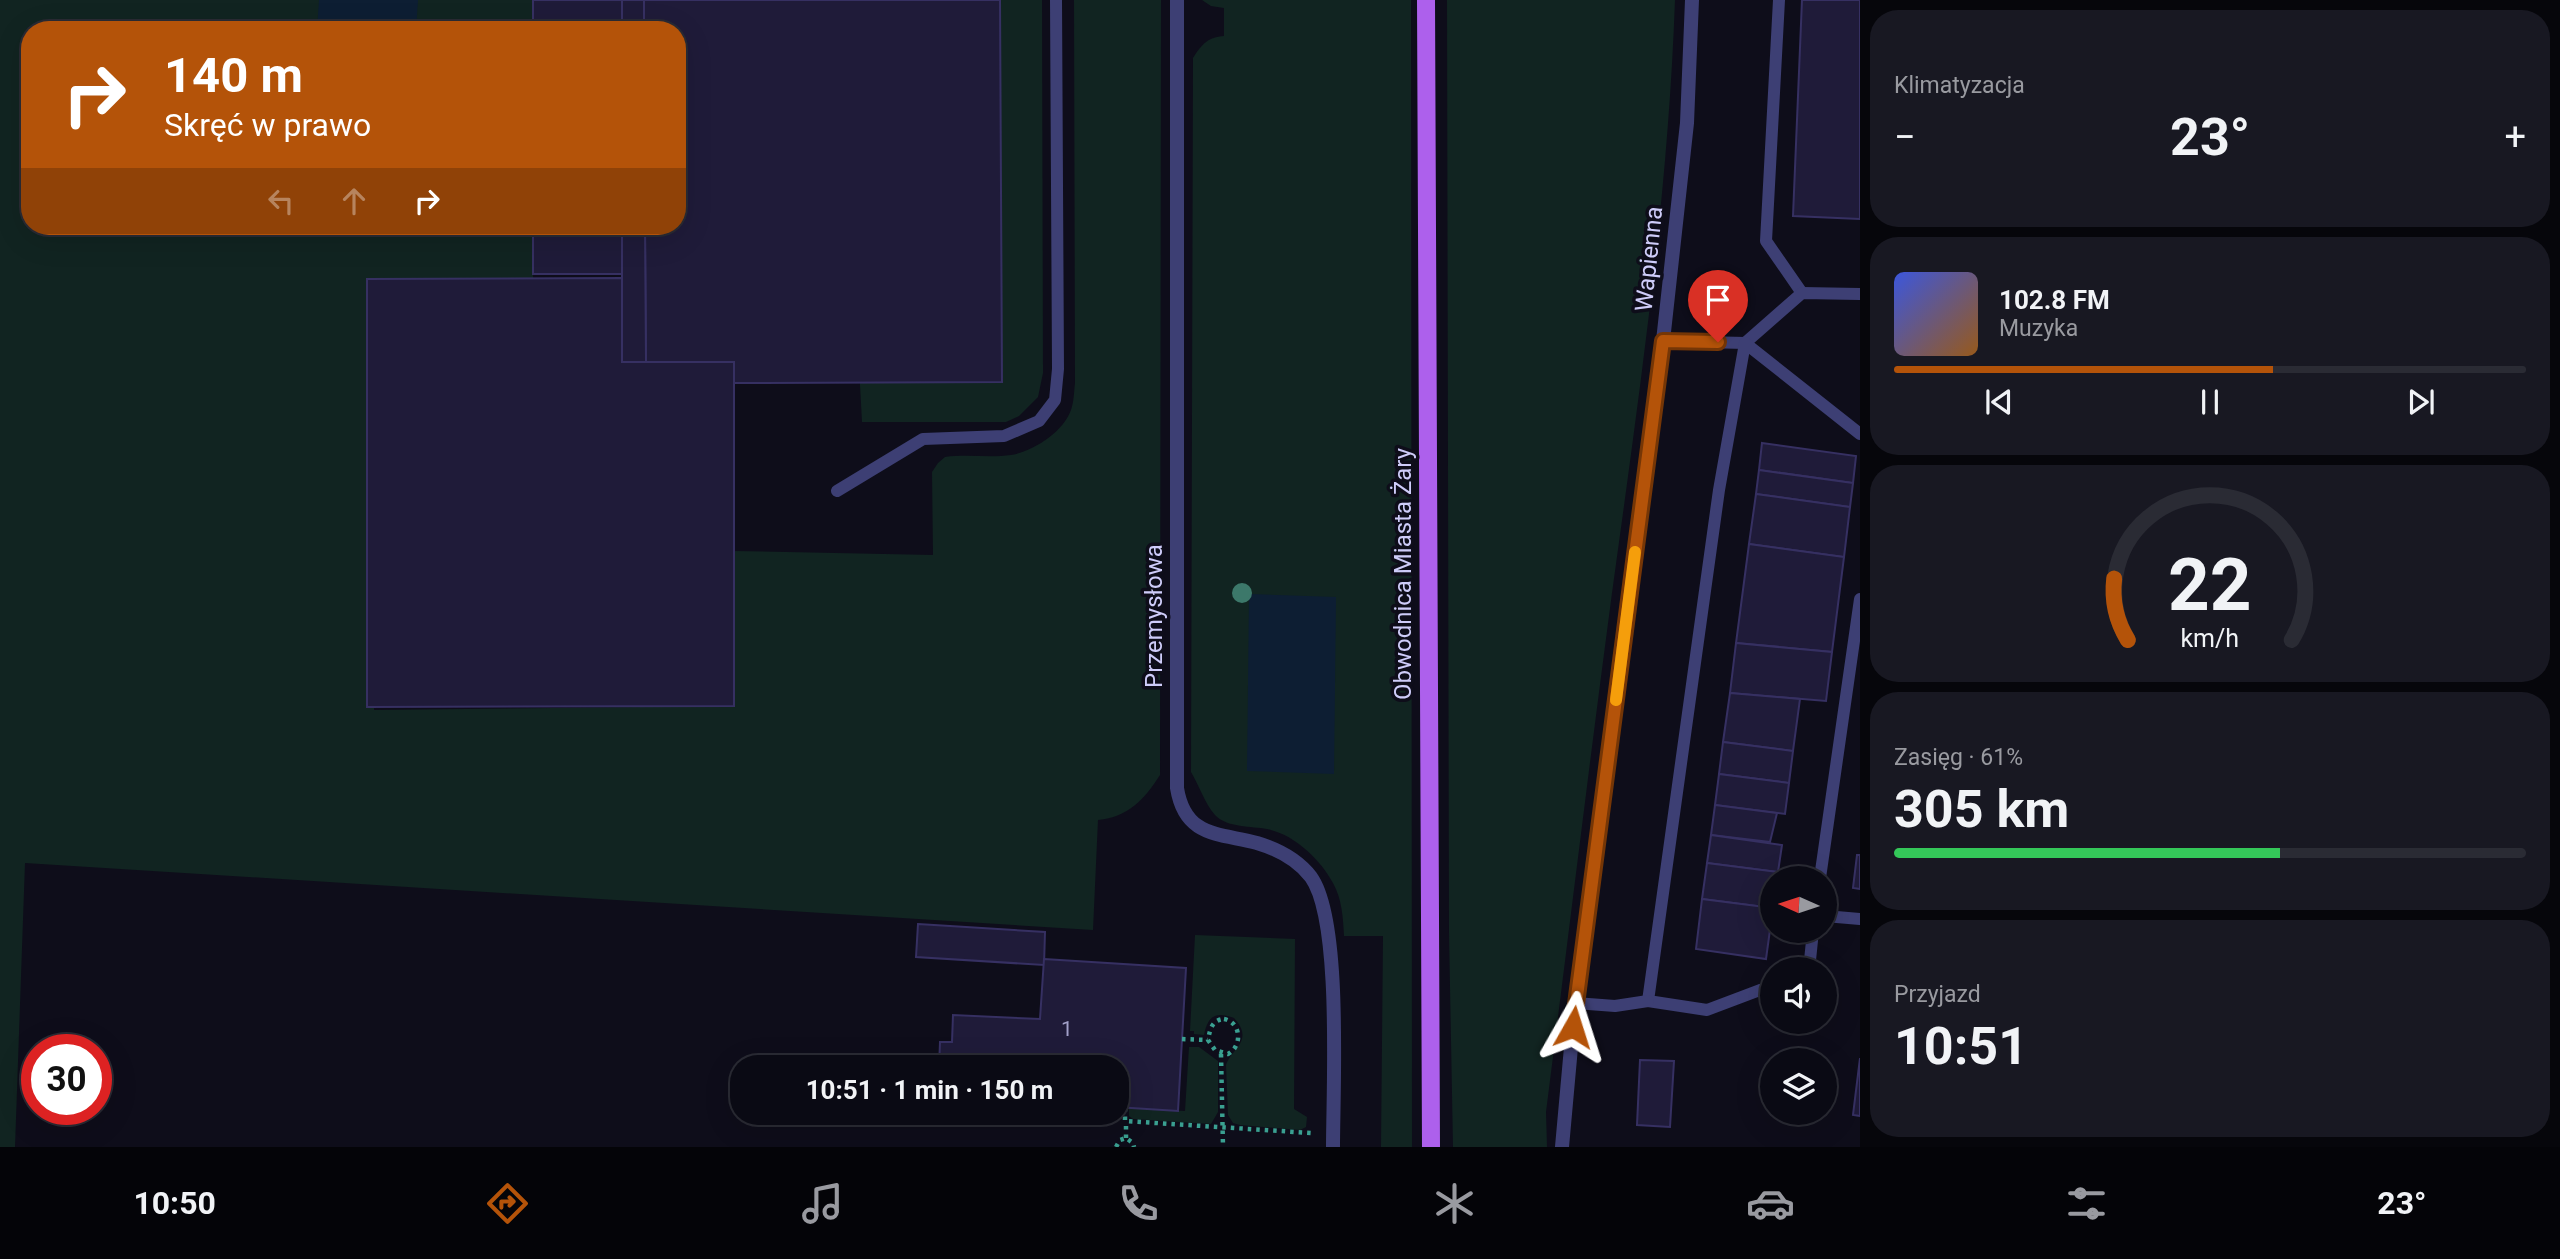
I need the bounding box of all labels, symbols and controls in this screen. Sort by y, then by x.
text: 140 m [164,47,303,104]
icon: right [49,49,140,140]
text: Klimatyzacja [1894,72,2025,99]
text: Skręć w prawo [164,106,371,144]
text: 23° [2170,107,2250,168]
text: − [1894,115,1916,159]
text: + [2504,115,2526,159]
icon: left [262,182,300,220]
icon: ahead [335,182,373,220]
icon: right [408,182,446,220]
street label: Wapienna [1630,205,1668,313]
pin [1688,270,1748,342]
icon: arrive [1699,281,1737,319]
text: 102.8 FM [1999,285,2110,315]
text: Muzyka [1999,315,2078,342]
icon: previous [1980,383,2018,421]
icon: pause [2191,383,2229,421]
icon: next [2402,383,2440,421]
street label: Obwodnica Miasta Żary [1389,447,1417,700]
text: 22 [2168,542,2252,628]
street label: Przemysłowa [1140,544,1168,688]
text: km/h [2181,623,2239,652]
text: Zasięg · 61% [1894,744,2023,771]
text: 305 km [1894,779,2069,840]
north arrow [1760,866,1838,943]
map controls [1760,866,1837,1125]
button: sound [1760,957,1837,1034]
text: Przyjazd [1894,981,1981,1008]
position arrow [1536,990,1610,1064]
text: 10:51 [1894,1016,2028,1077]
house number: 1 [1061,1017,1073,1041]
speed limit sign: 30 [21,1034,112,1125]
button: layers [1760,1048,1837,1125]
text: 10:51 · 1 min · 150 m [806,1075,1053,1105]
icon: directions [483,1179,532,1228]
icon: music [798,1179,847,1228]
icon: phone [1114,1179,1163,1228]
icon: climate [1430,1179,1479,1228]
icon: car [1746,1179,1795,1228]
icon: filters [2062,1179,2111,1228]
text: 10:50 [133,1184,216,1222]
text: 23° [2377,1184,2427,1222]

